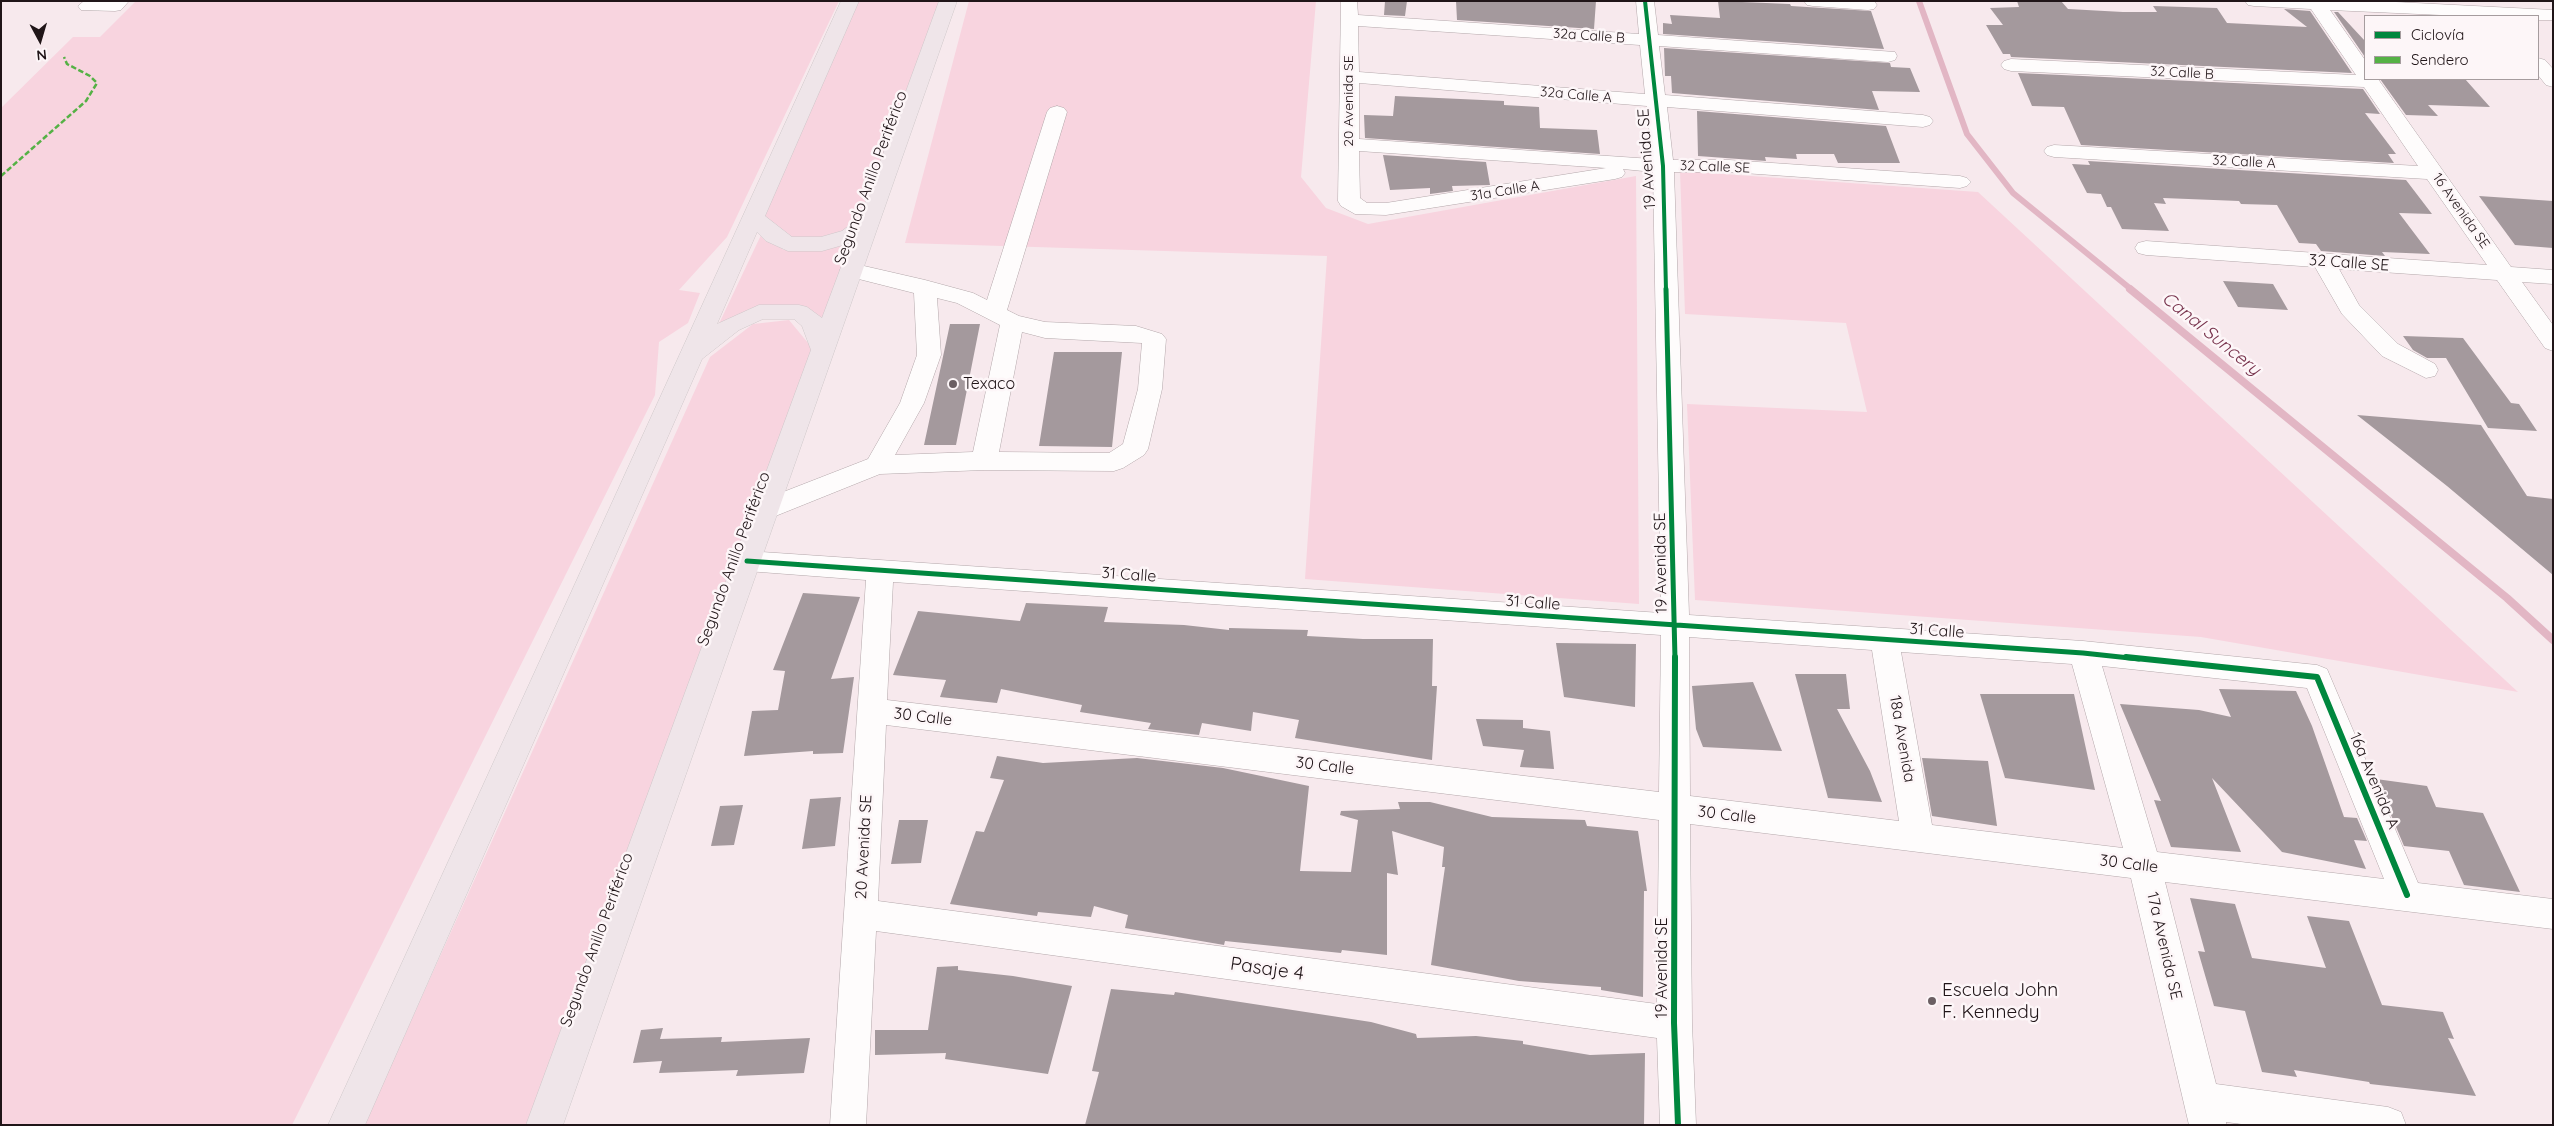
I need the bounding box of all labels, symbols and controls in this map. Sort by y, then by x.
north arrow [15,15,65,65]
legend [2364,15,2539,80]
street label: 32a Calle B [1552,25,1626,47]
text: Ciclovía [2411,25,2464,44]
text: N [36,45,48,64]
text: Sendero [2411,50,2469,69]
street label: 20 Avenida SE [1341,55,1357,147]
street label: 32 Calle B [2150,63,2214,83]
street label: 32a Calle A [1539,83,1613,107]
street label: Segundo Anillo Periférico [831,88,911,268]
street label: 19 Avenida SE [1634,108,1660,210]
street label: 32 Calle A [2212,152,2276,172]
street label: 32 Calle SE [1680,157,1750,177]
street label: 16 Avenida SE [2429,170,2493,252]
street label: 31a Calle A [1469,177,1541,205]
street label: 32 Calle SE [2308,251,2390,275]
water label: Canal Suncery [2157,288,2265,380]
place label: Texaco [963,374,1015,394]
marker: Texaco [947,378,959,390]
street label: Segundo Anillo Periférico [694,469,774,649]
street label: 19 Avenida SE [1651,512,1671,614]
street label: 31 Calle [1101,564,1157,586]
street label: 31 Calle [1505,592,1561,614]
street label: 31 Calle [1909,620,1965,642]
street label: 18a Avenida [1885,694,1919,784]
street label: 30 Calle [893,704,953,730]
street label: 16a Avenida A [2345,730,2403,832]
street label: 30 Calle [1295,753,1355,779]
street label: 20 Avenida SE [852,794,876,900]
street label: 30 Calle [1697,802,1757,828]
street label: Segundo Anillo Periférico [557,850,637,1030]
street label: 30 Calle [2099,851,2159,877]
street label: 17a Avenida SE [2142,890,2186,1002]
street label: 19 Avenida SE [1652,917,1672,1019]
street label: Pasaje 4 [1229,953,1305,985]
place label: Escuela John F. Kennedy [1942,979,2058,1023]
marker: Escuela John F. Kennedy [1926,995,1938,1007]

